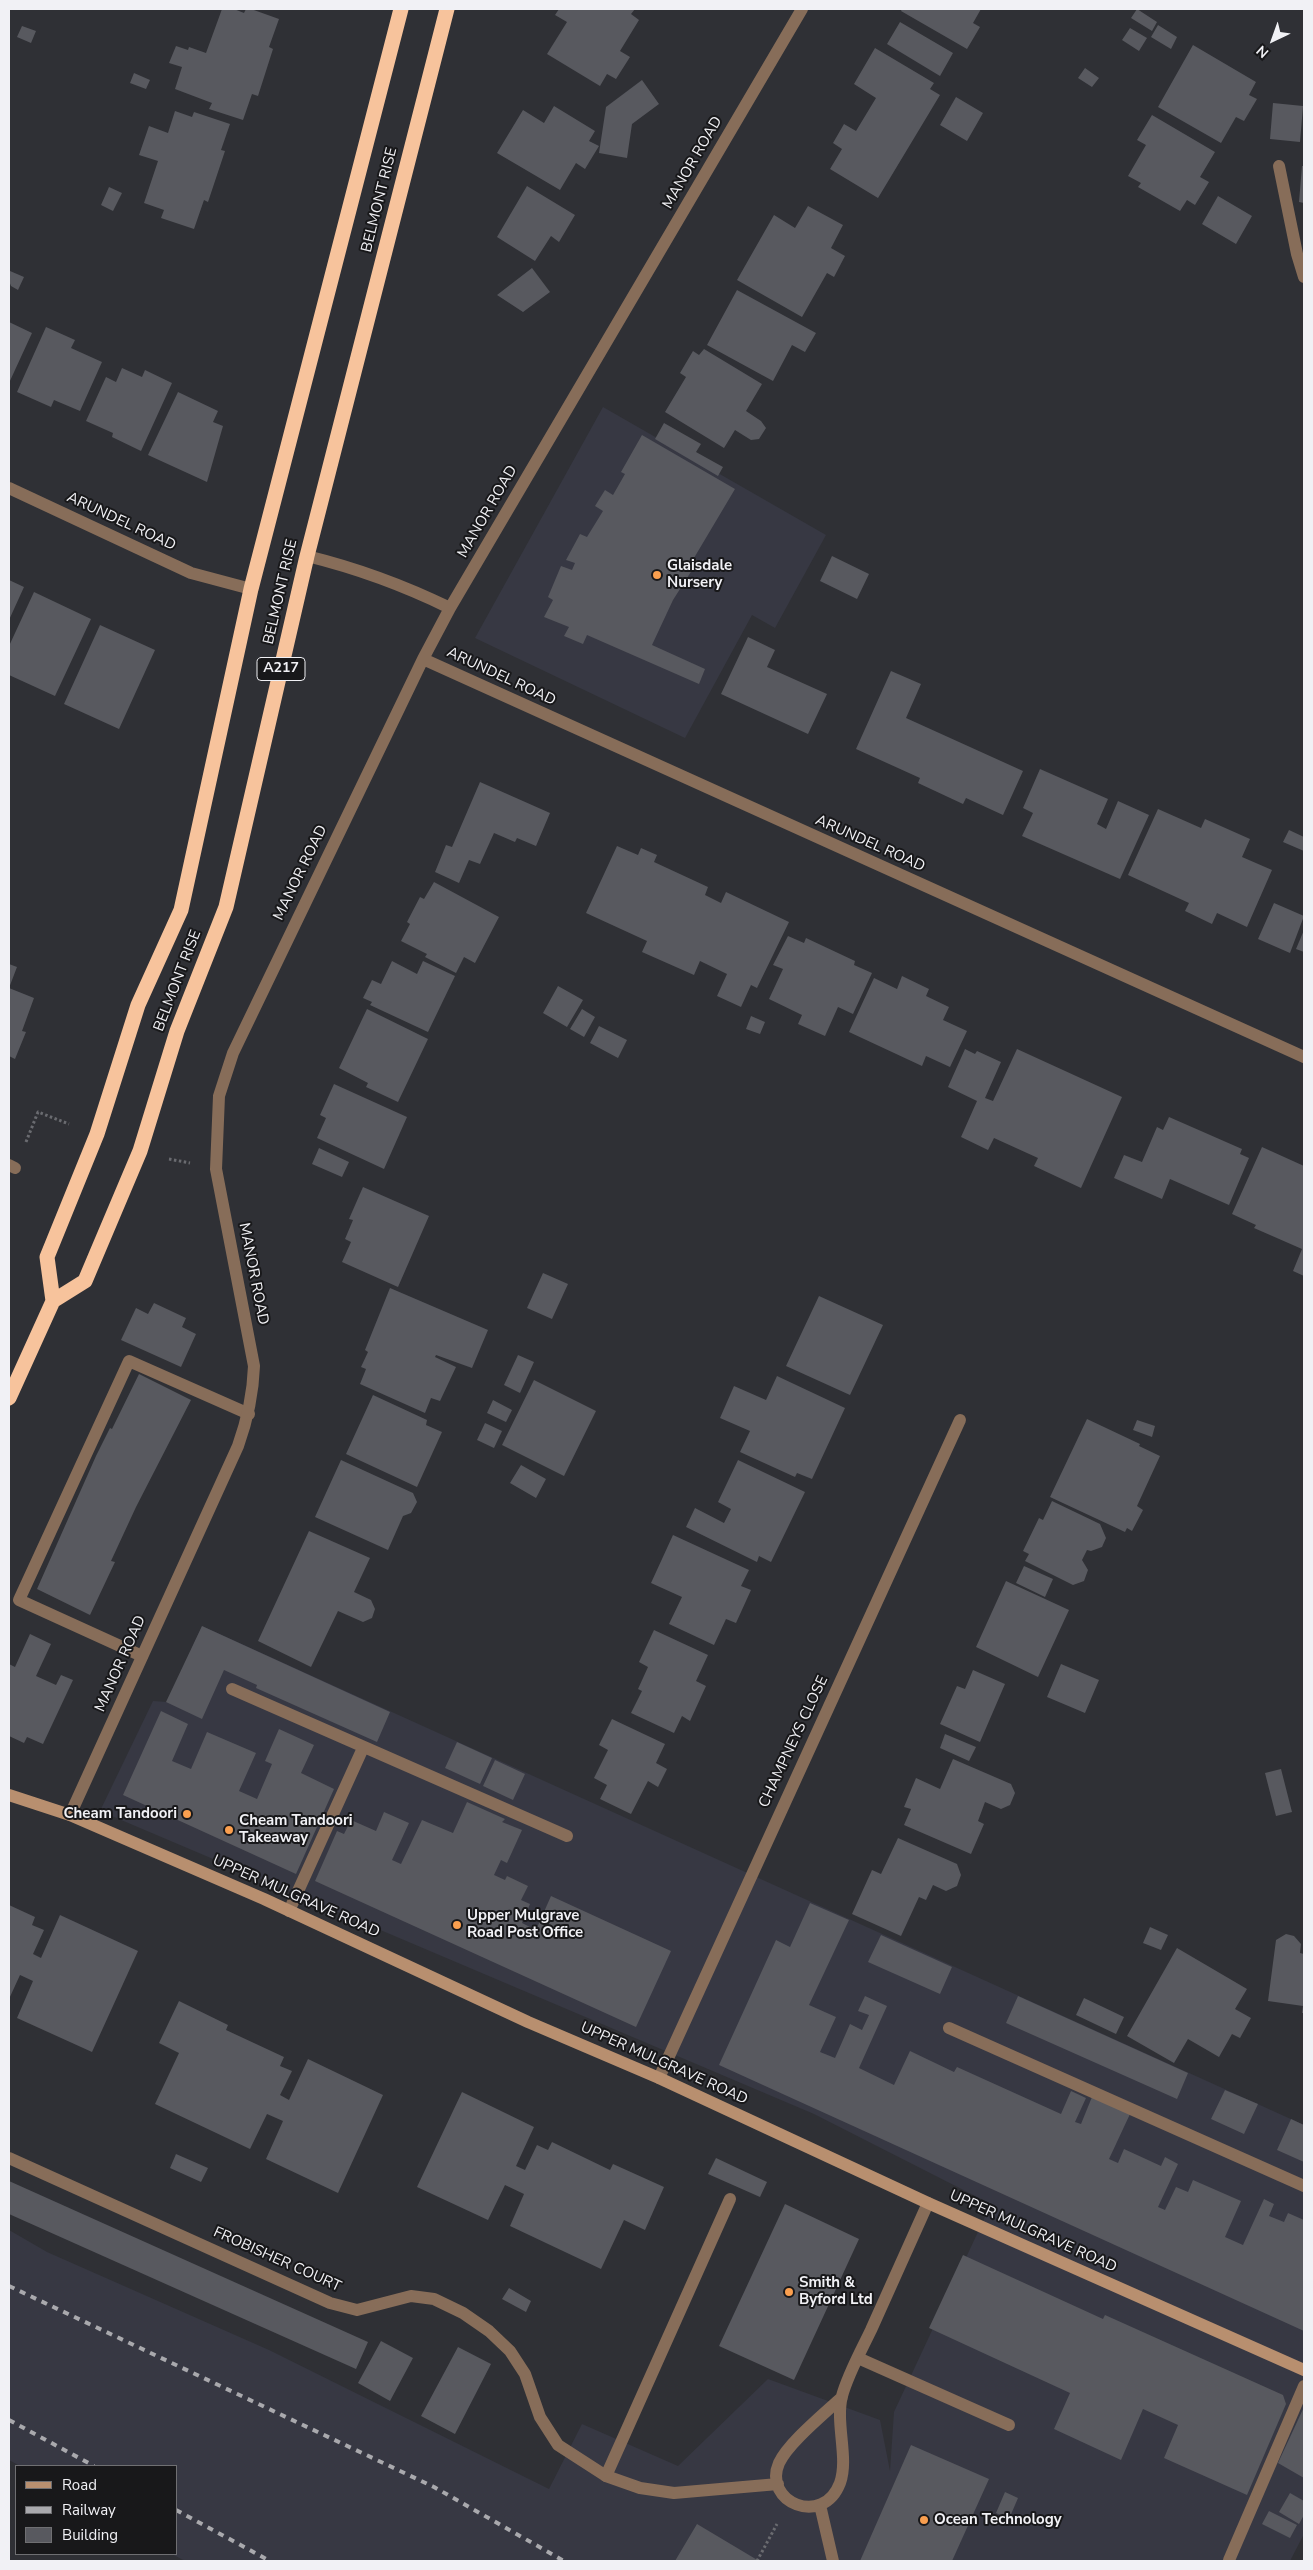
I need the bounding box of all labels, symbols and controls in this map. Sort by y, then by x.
north arrow [1248,15,1298,65]
text: N [1252,41,1273,62]
street label: MANOR ROAD [659,114,727,212]
street label: BELMONT RISE [358,146,402,254]
street label: MANOR ROAD [454,463,522,561]
street label: ARUNDEL ROAD [64,489,178,555]
street label: BELMONT RISE [260,538,302,646]
place label: Glaisdale Nursery [667,557,732,592]
marker: Glaisdale Nursery [651,569,663,581]
street label: ARUNDEL ROAD [444,644,558,710]
road number: A217 [257,658,305,681]
street label: ARUNDEL ROAD [812,812,928,876]
street label: MANOR ROAD [270,822,332,924]
street label: BELMONT RISE [150,928,206,1034]
street label: MANOR ROAD [234,1221,272,1327]
street label: MANOR ROAD [92,1613,150,1715]
street label: CHAMPNEYS CLOSE [756,1673,832,1811]
place label: Cheam Tandoori [63,1805,177,1823]
marker: Cheam Tandoori [181,1808,193,1820]
place label: Cheam Tandoori Takeaway [239,1812,353,1847]
marker: Cheam Tandoori Takeaway [223,1824,235,1836]
street label: UPPER MULGRAVE ROAD [210,1852,382,1942]
place label: Upper Mulgrave Road Post Office [467,1907,583,1942]
marker: Upper Mulgrave Road Post Office [451,1919,463,1931]
street label: UPPER MULGRAVE ROAD [578,2019,750,2109]
street label: UPPER MULGRAVE ROAD [947,2187,1119,2277]
street label: FROBISHER COURT [210,2224,344,2296]
place label: Smith & Byford Ltd [799,2274,873,2309]
marker: Smith & Byford Ltd [783,2286,795,2298]
legend [15,2465,178,2555]
text: Road [62,2475,97,2495]
text: Railway [62,2500,116,2520]
place label: Ocean Technology [934,2511,1062,2529]
marker: Ocean Technology [918,2514,930,2526]
text: Building [62,2525,118,2545]

